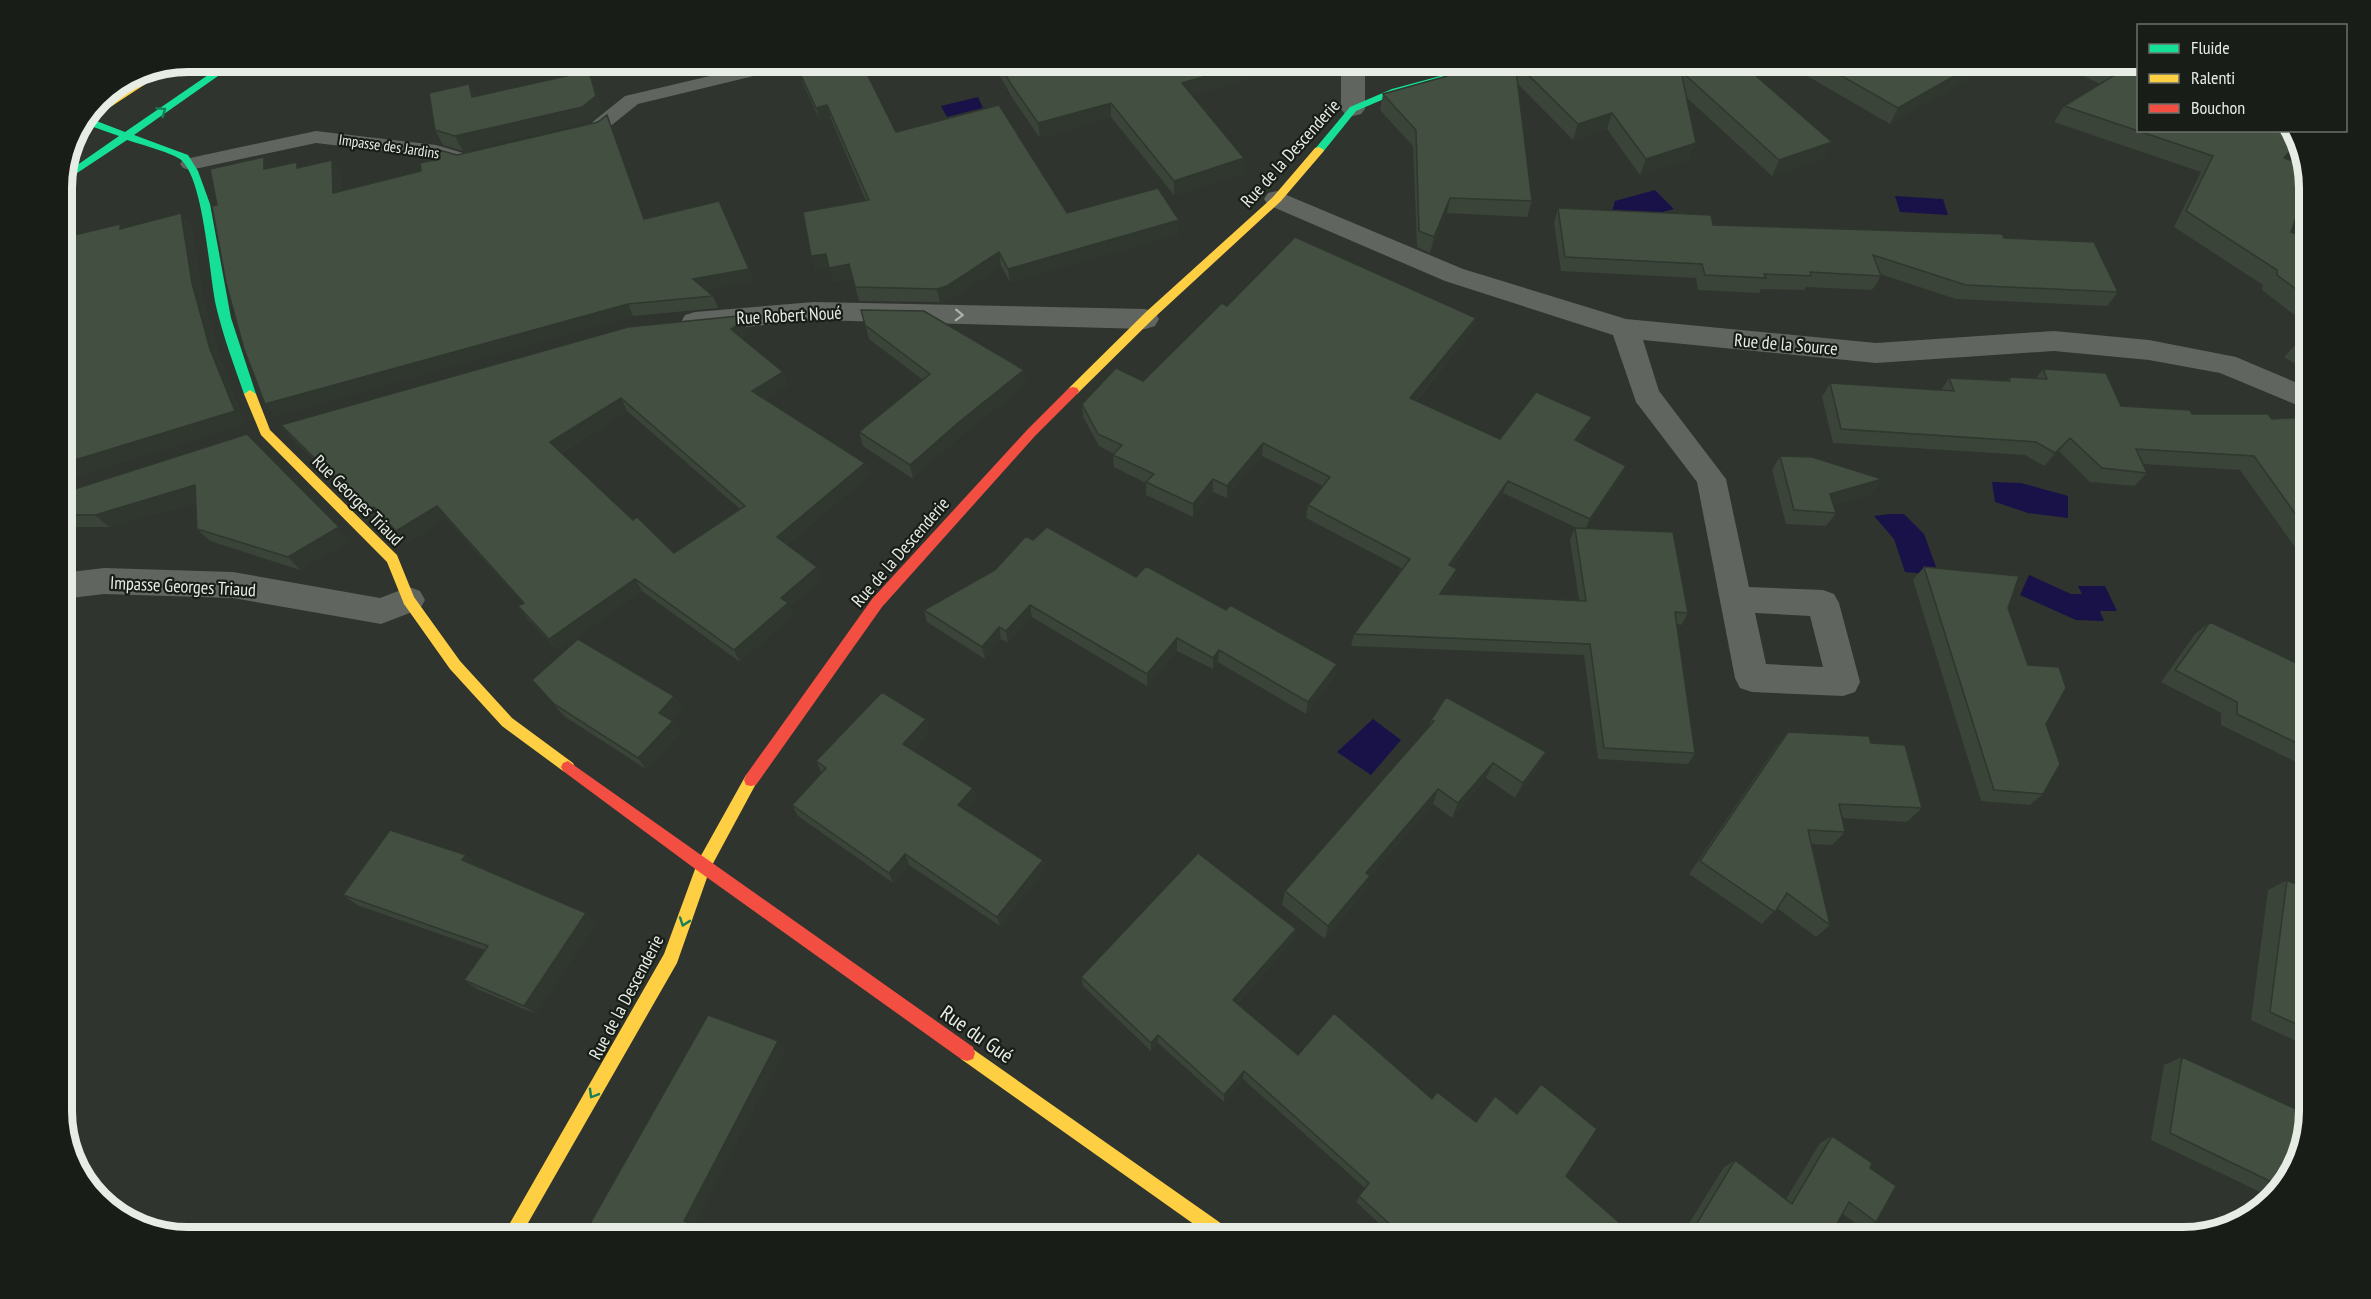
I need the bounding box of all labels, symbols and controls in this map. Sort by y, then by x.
legend [2137,24,2347,132]
text: Fluide [2191,36,2230,59]
text: Ralenti [2191,66,2235,89]
street label: Rue de la Descenderie [1235,94,1345,212]
text: Bouchon [2191,96,2245,119]
one-way arrow [155,107,166,118]
street label: Impasse des Jardins [337,130,441,162]
street label: Rue Robert Noué [736,301,842,329]
one-way arrow [954,308,963,321]
street label: Rue de la Source [1733,328,1839,360]
street label: Rue Georges Triaud [308,450,408,550]
street label: Rue de la Descenderie [846,492,954,612]
street label: Impasse Georges Triaud [109,571,257,601]
one-way arrow [678,916,691,927]
street label: Rue de la Descenderie [583,931,669,1063]
street label: Rue du Gué [935,999,1019,1069]
one-way arrow [589,1088,600,1098]

